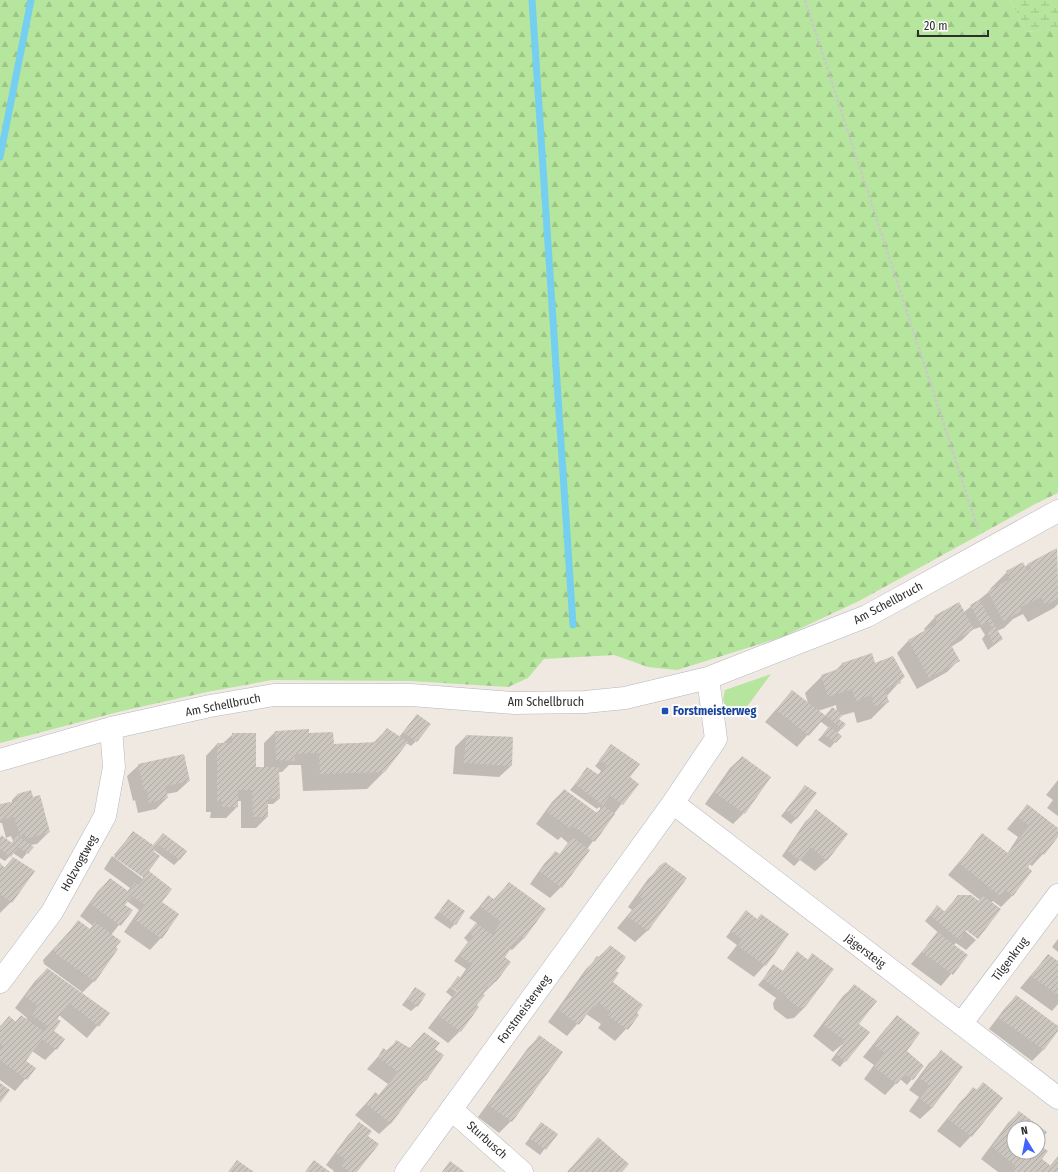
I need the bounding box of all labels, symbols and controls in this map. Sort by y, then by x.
scale bar [918,12,988,38]
text: 20 m [924,19,948,33]
street label: Am Schellbruch [851,579,925,627]
street label: Am Schellbruch [184,691,262,719]
street label: Am Schellbruch [508,695,584,709]
place label: Forstmeisterweg [673,704,756,718]
marker: Forstmeisterweg [660,706,670,716]
street label: Holzvogtweg [58,832,100,894]
street label: Jägersteig [842,931,889,971]
street label: Tilgenkrug [989,934,1031,984]
street label: Forstmeisterweg [495,972,554,1046]
street label: Sturbusch [464,1118,510,1162]
north arrow [1006,1120,1046,1160]
text: N [1020,1124,1029,1138]

